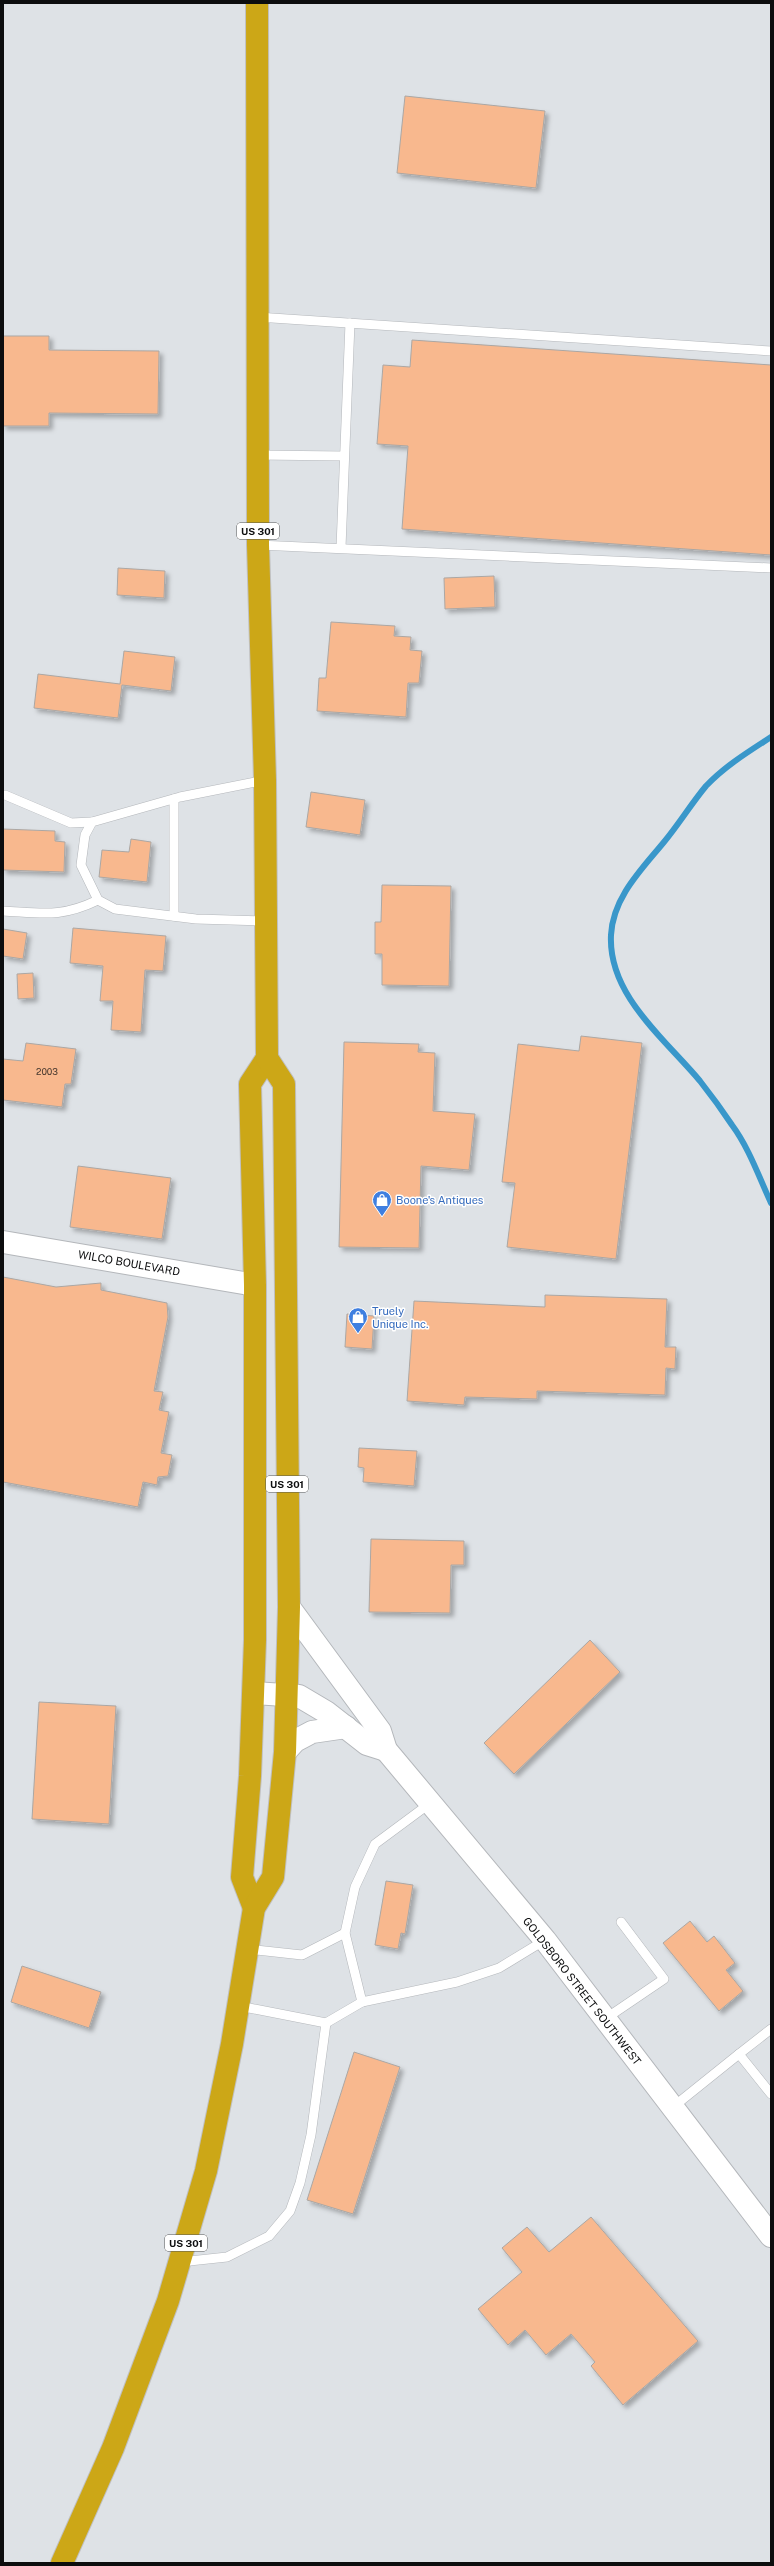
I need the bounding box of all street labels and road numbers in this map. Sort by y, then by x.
road number: US 301 [237,523,279,539]
street label: WILCO BOULEVARD [77,1248,181,1278]
road number: US 301 [266,1476,308,1492]
street label: GOLDSBORO STREET SOUTHWEST [521,1915,644,2068]
road number: US 301 [165,2235,207,2251]

